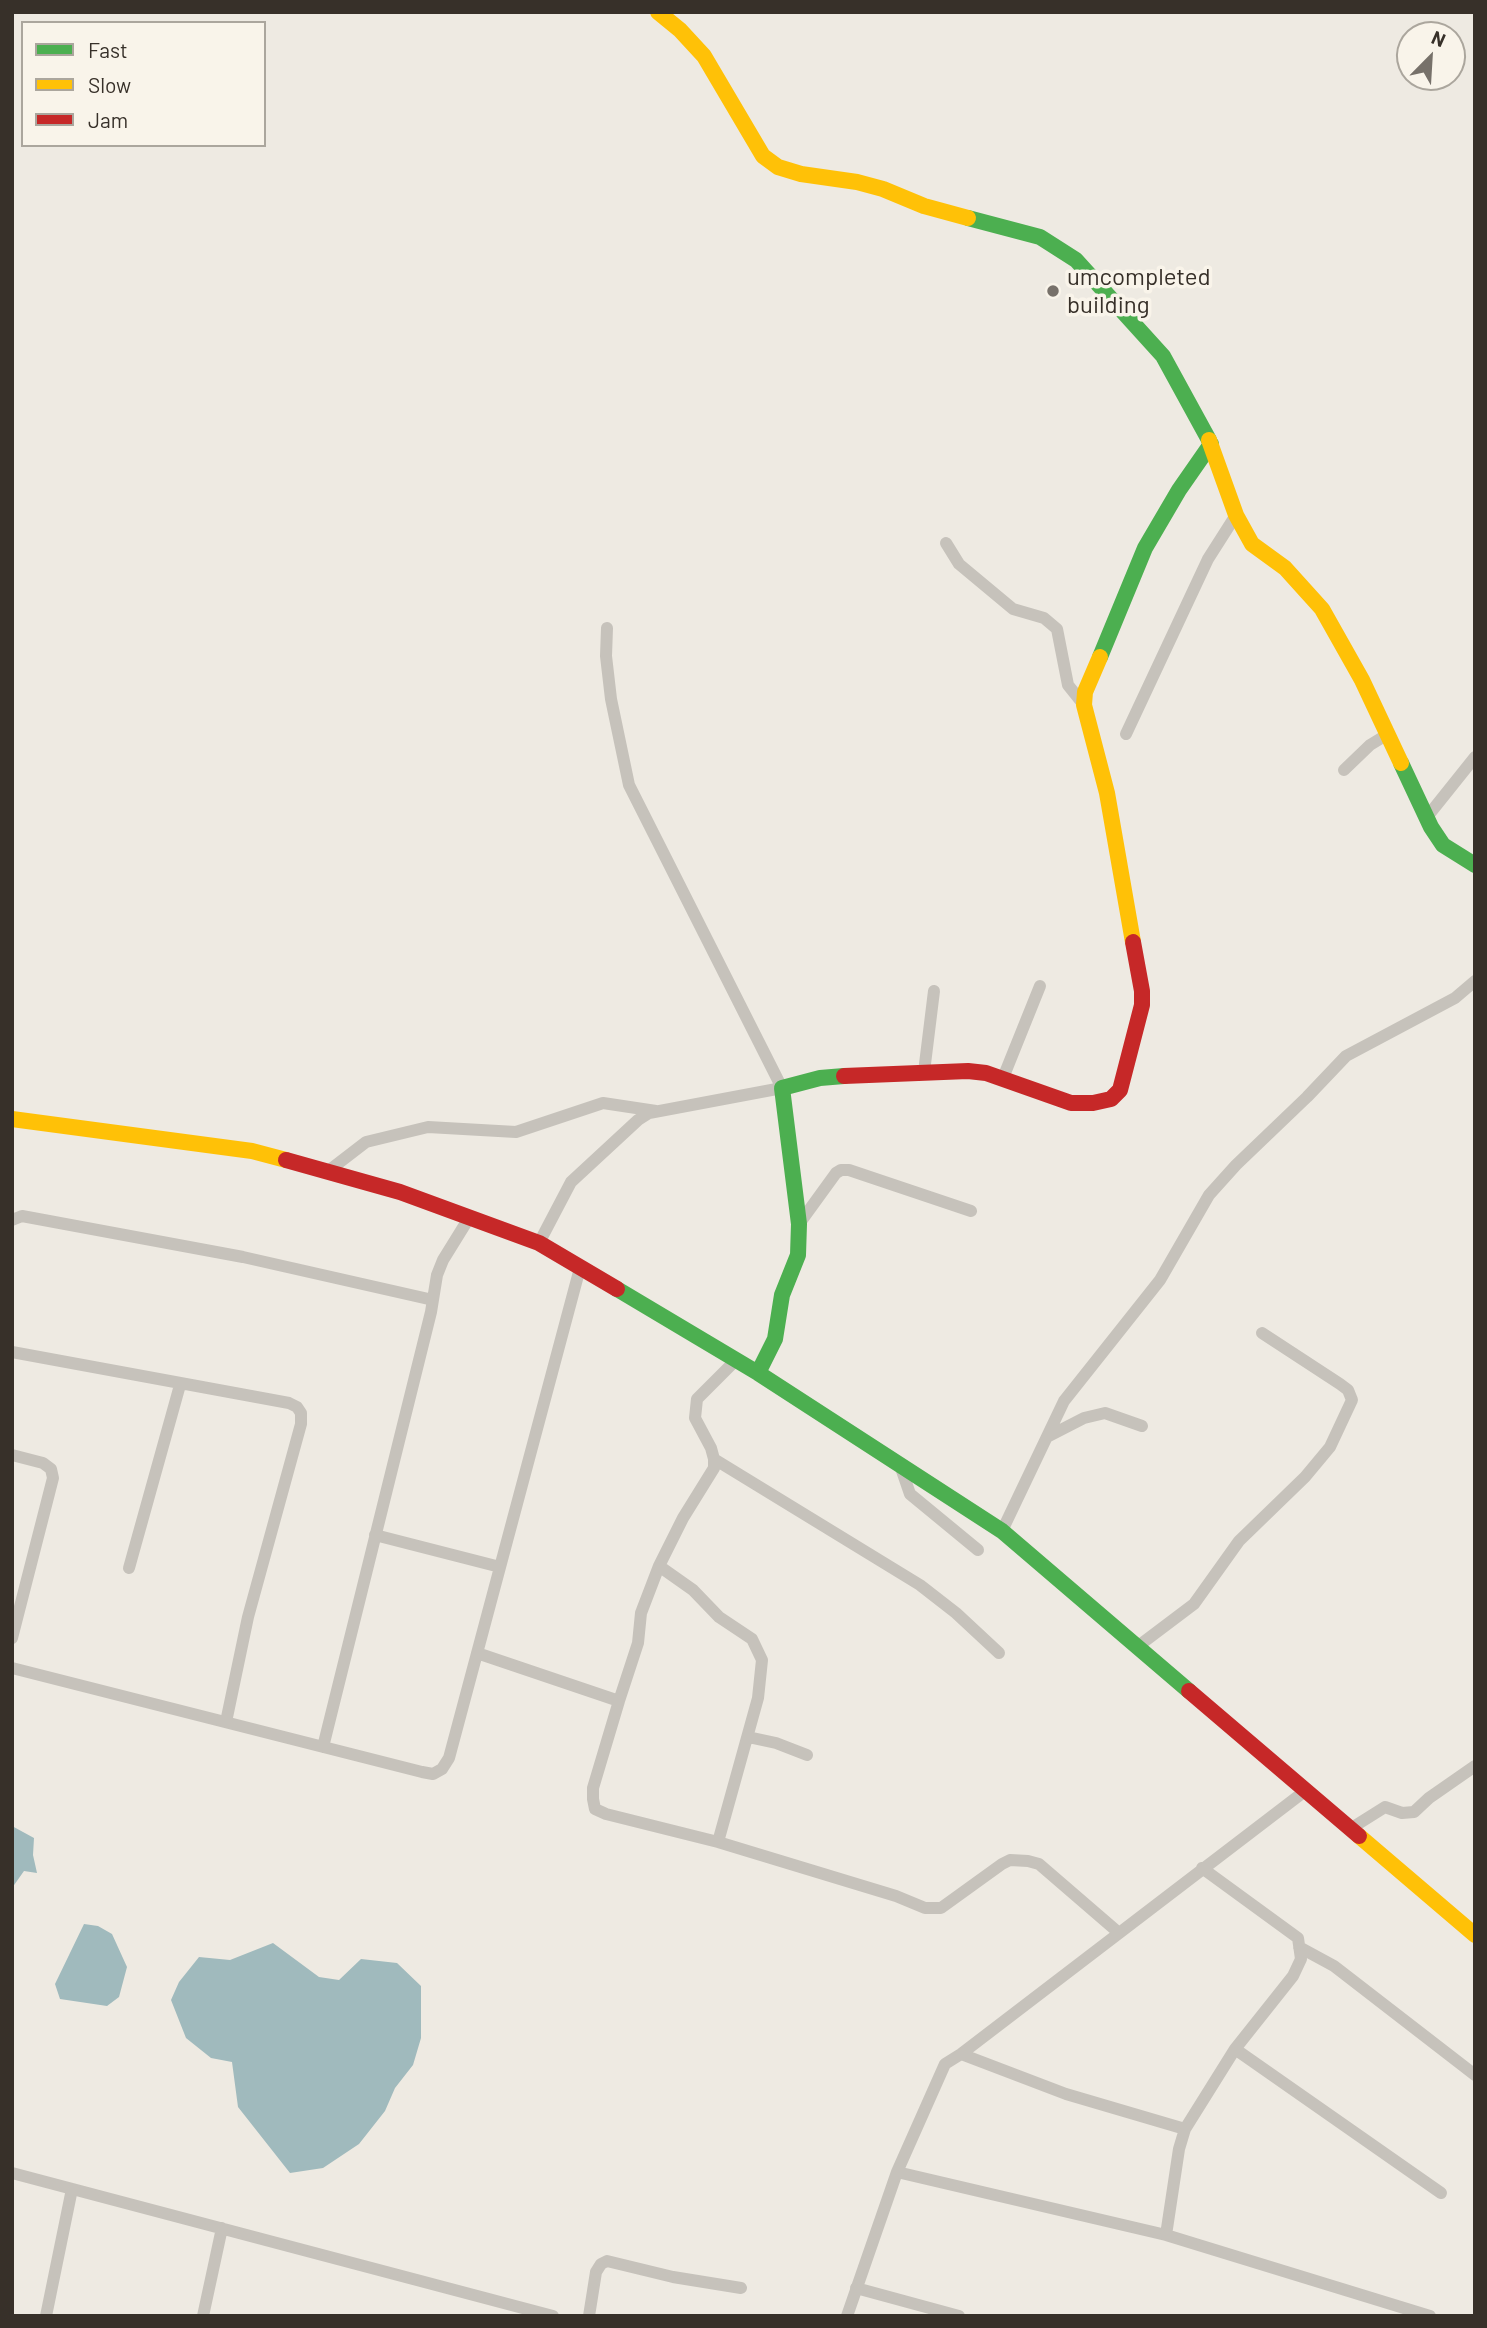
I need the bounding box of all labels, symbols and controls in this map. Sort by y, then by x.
legend [21,21,266,147]
north arrow [1396,21,1466,91]
text: N [1428,25,1449,51]
text: Fast [88,37,128,62]
text: Slow [88,72,131,97]
text: Jam [88,107,128,132]
place label: umcompleted building [1067,263,1211,319]
marker: umcompleted building [1045,283,1061,299]

